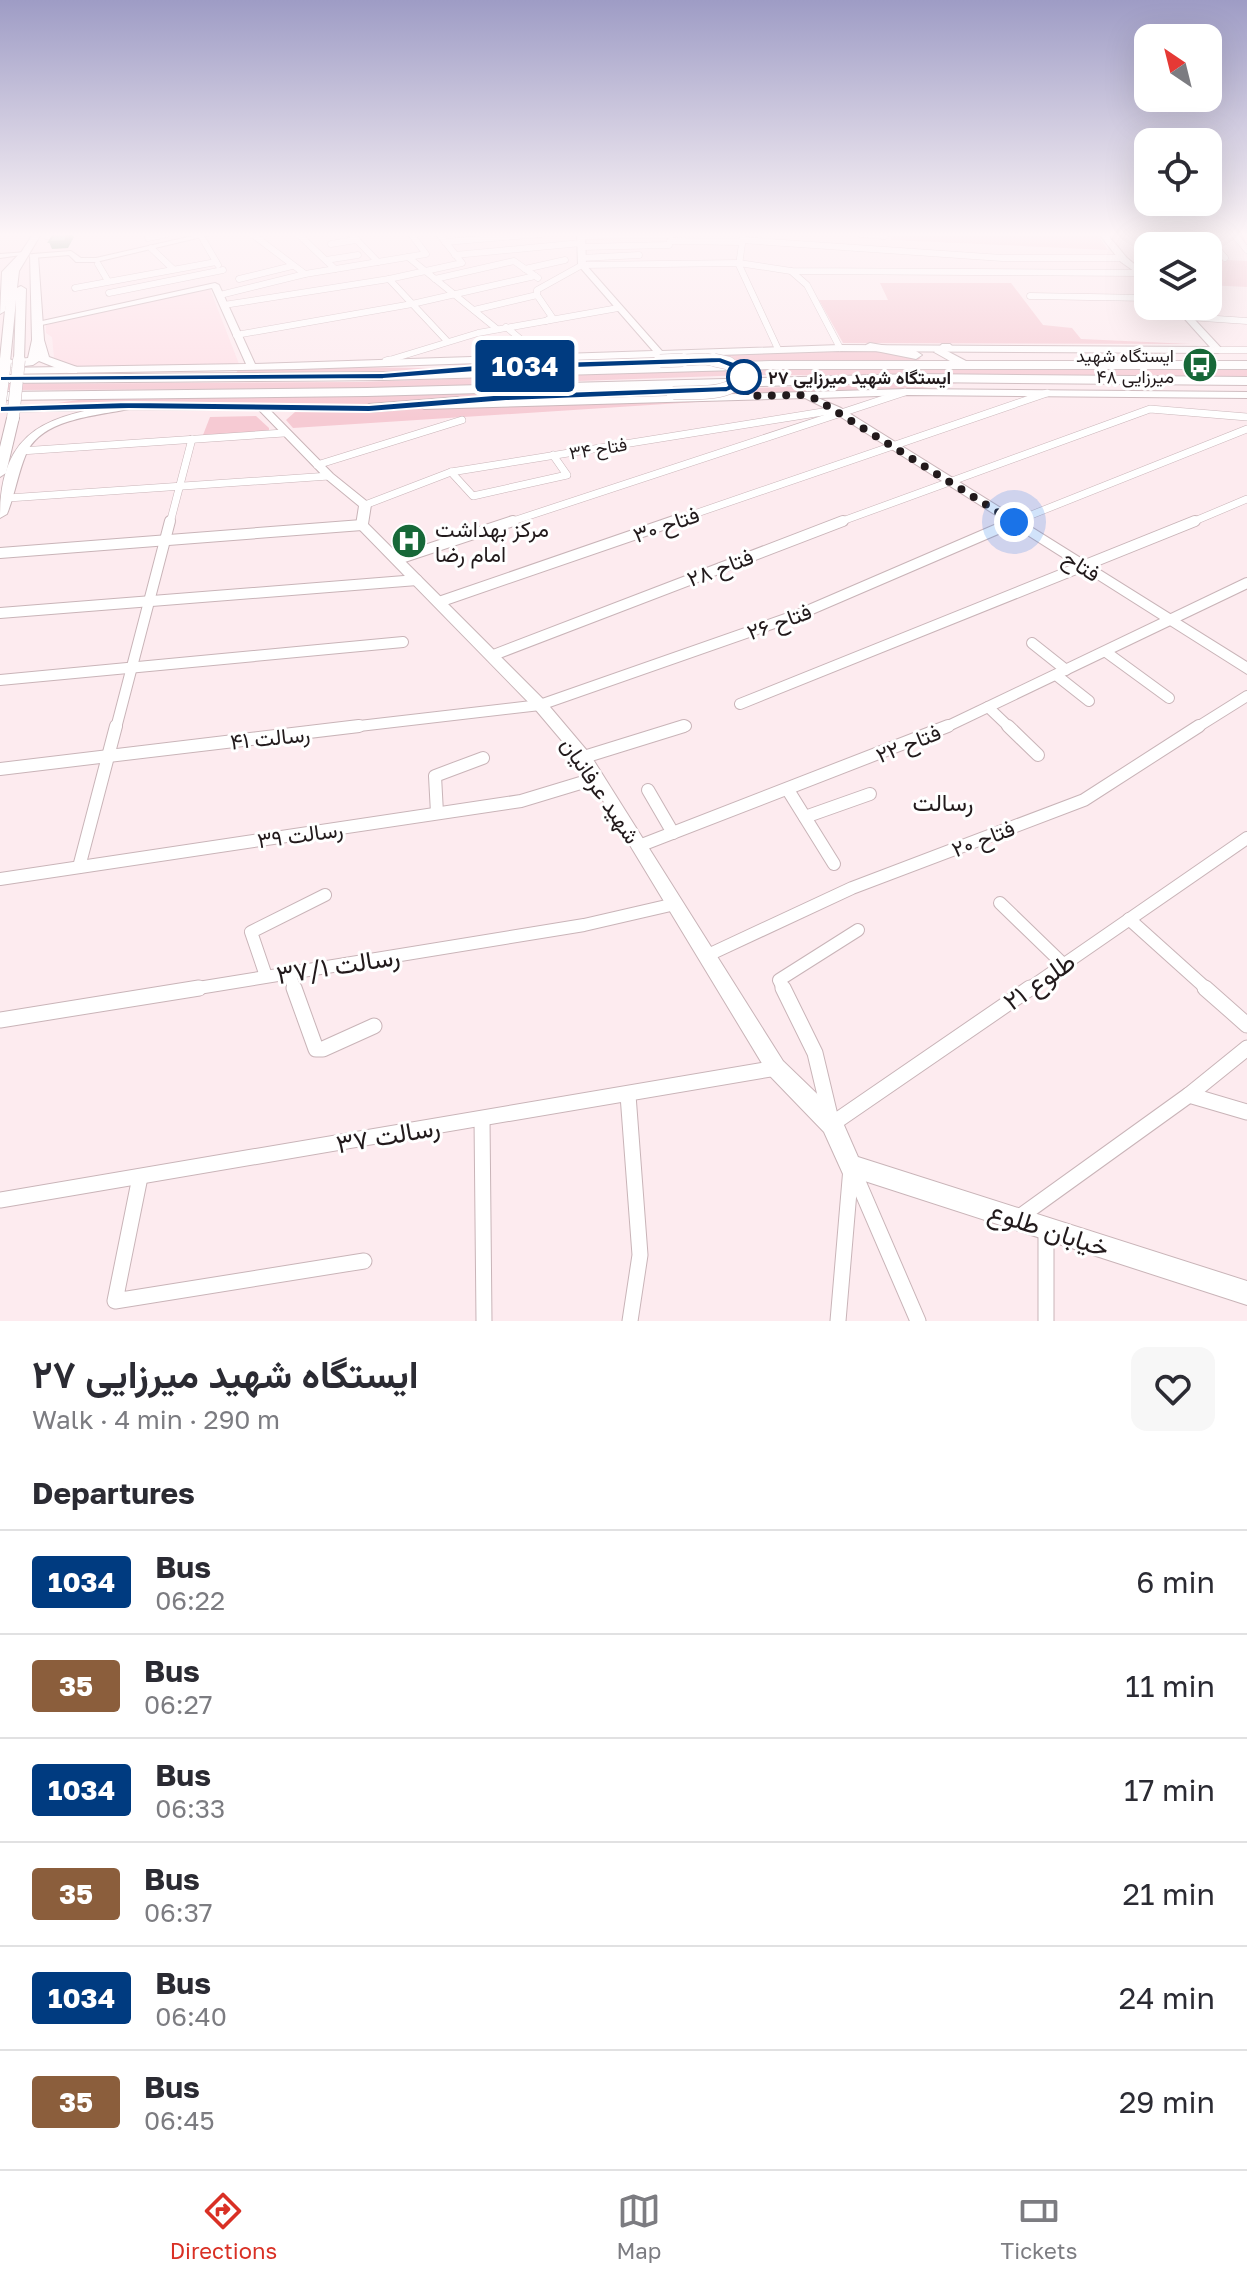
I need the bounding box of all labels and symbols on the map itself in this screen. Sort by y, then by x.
north arrow [1134,24,1222,112]
line badge: 1034 [469,340,581,392]
place label: ایستگاه شهید میرزایی ۴۸ [1076,344,1174,388]
bus stop icon: ایستگاه شهید میرزایی ۴۸ [1181,346,1219,384]
marker: ایستگاه شهید میرزایی ۲۷ [727,360,761,394]
place label: ایستگاه شهید میرزایی ۲۷ [768,366,951,389]
street label: فتاح ۳۴ [567,433,629,465]
street label: فتاح ۳۰ [629,500,703,550]
your location [994,502,1034,542]
place label: مرکز بهداشت امام رضا [435,515,549,569]
hospital icon: مرکز بهداشت امام رضا [390,522,428,560]
street label: فتاح ۲۸ [683,542,758,594]
street label: فتاح [1057,543,1106,588]
street label: فتاح ۲۶ [743,597,816,647]
street label: فتاح ۲۲ [872,718,945,770]
street label: رسالت ۴۱ [229,719,311,756]
street label: شهید عرفانیان [555,732,646,849]
district label: رسالت [913,787,973,818]
street label: فتاح ۲۰ [948,814,1019,864]
street label: رسالت ۳۹ [255,815,345,854]
street label: رسالت ۳۷/۱ [274,940,402,991]
street label: طلوع ۲۱ [997,945,1083,1019]
street label: رسالت ۳۷ [334,1111,442,1160]
street label: خیابان طلوع [984,1195,1113,1266]

